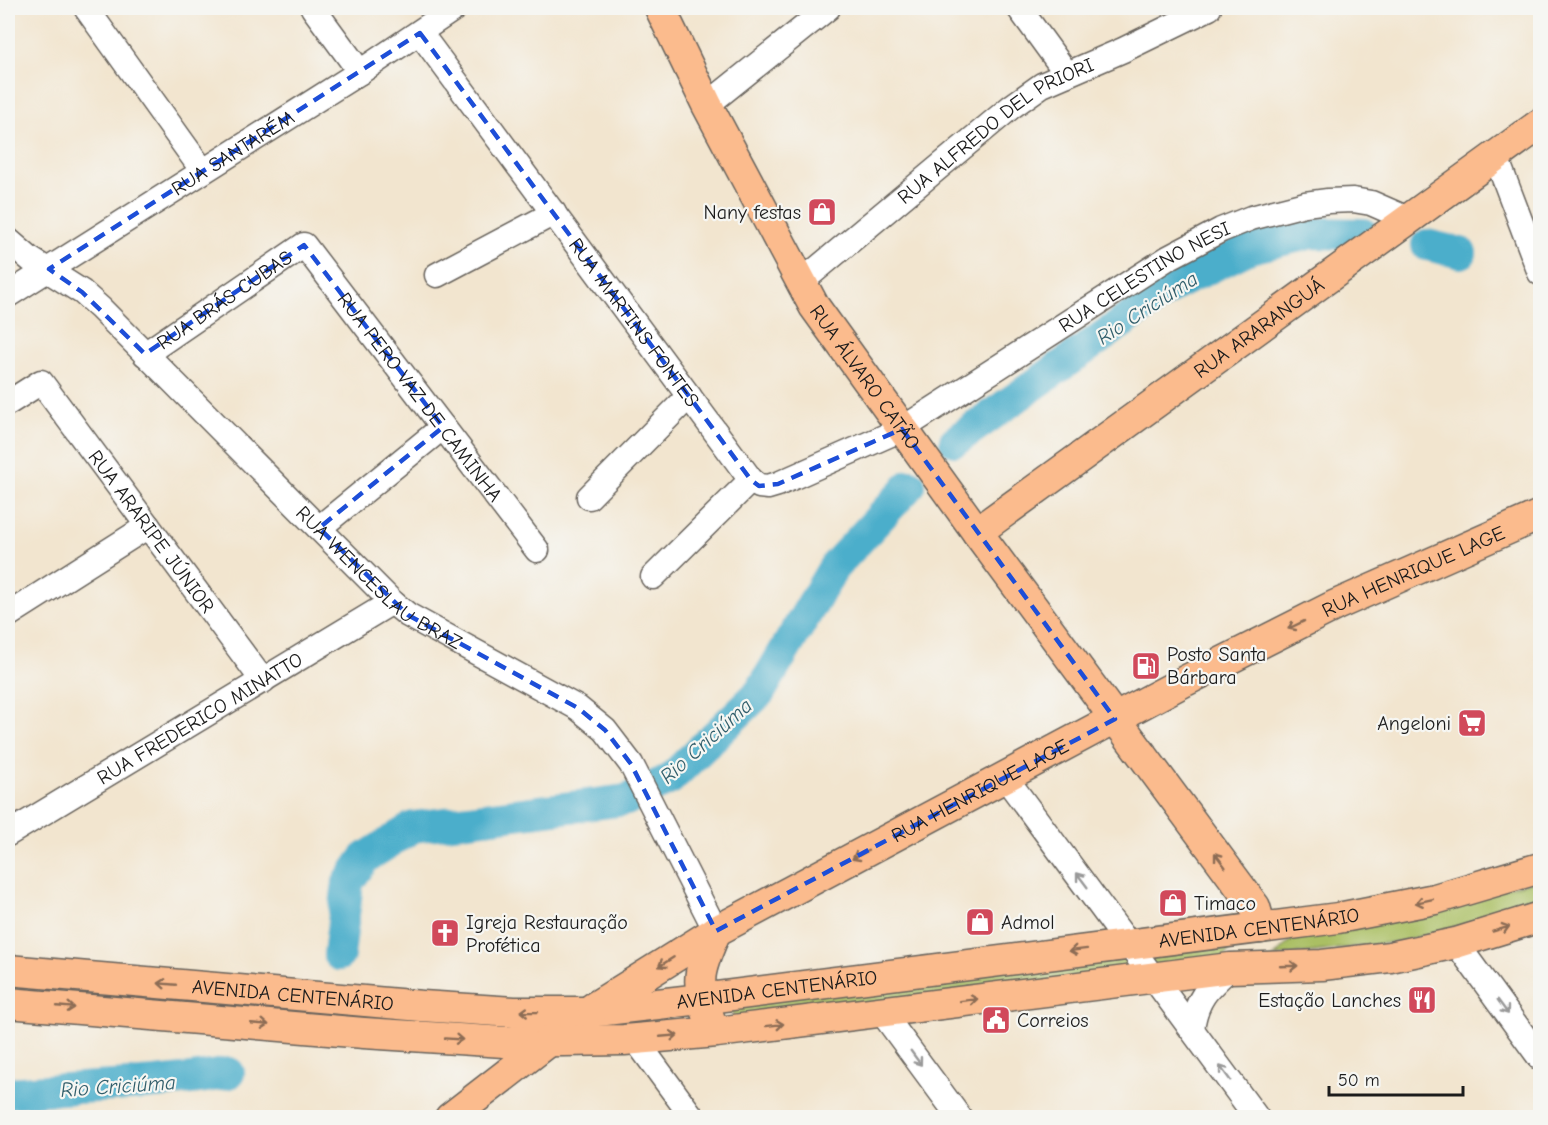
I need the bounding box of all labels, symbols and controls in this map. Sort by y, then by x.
street label: RUA ALFREDO DEL PRIORI [893,53,1097,209]
street label: RUA SANTARÉM [167,106,299,200]
shop icon: Nany festas [806,196,838,228]
place label: Nany festas [704,201,801,224]
street label: RUA CELESTINO NESI [1055,217,1234,337]
street label: RUA MARTINS FONTES [564,234,704,411]
street label: RUA BRÁS CUBAS [153,246,296,354]
water label: Rio Criciúma [1092,266,1202,349]
street label: RUA ARARANGUÁ [1190,272,1329,383]
street label: RUA PERO VAZ DE CAMINHA [333,288,507,507]
street label: RUA ÁLVARO CATÃO [805,300,925,454]
street label: RUA ARARIPE JÚNIOR [84,446,219,617]
street label: RUA WENCESLAU BRAZ [291,501,466,655]
street label: RUA HENRIQUE LAGE [1318,521,1508,622]
one-way arrow [1287,620,1305,631]
place label: Posto Santa Bárbara [1167,643,1266,689]
street label: RUA FREDERICO MINATTO [93,648,307,789]
fuel station icon: Posto Santa Bárbara [1130,650,1162,682]
water label: Rio Criciúma [655,693,757,789]
supermarket icon: Angeloni [1456,707,1488,739]
place label: Angeloni [1377,712,1451,735]
street label: RUA HENRIQUE LAGE [887,734,1072,847]
one-way arrow [851,850,869,861]
one-way arrow [1213,852,1226,868]
one-way arrow [1075,872,1088,888]
shop icon: Timaco [1157,887,1189,919]
place label: Timaco [1194,892,1256,915]
one-way arrow [1414,896,1433,908]
street label: AVENIDA CENTENÁRIO [1157,903,1361,953]
shop icon: Admol [964,906,996,938]
place label: Igreja Restauração Profética [466,911,628,957]
place label: Admol [1001,911,1055,934]
church icon: Igreja Restauração Profética [429,917,461,949]
one-way arrow [1491,923,1510,934]
one-way arrow [1069,945,1089,956]
one-way arrow [658,957,675,969]
one-way arrow [1278,960,1298,972]
street label: AVENIDA CENTENÁRIO [675,966,879,1014]
street label: AVENIDA CENTENÁRIO [191,975,395,1015]
one-way arrow [158,978,178,989]
restaurant icon: Estação Lanches [1406,984,1438,1016]
place label: Estação Lanches [1258,989,1401,1012]
one-way arrow [958,995,978,1006]
one-way arrow [1497,999,1510,1015]
one-way arrow [55,1002,75,1013]
public building icon: Correios [980,1004,1012,1036]
one-way arrow [520,1006,540,1018]
place label: Correios [1017,1009,1089,1032]
one-way arrow [250,1019,270,1030]
one-way arrow [765,1019,785,1030]
one-way arrow [658,1030,678,1041]
one-way arrow [444,1034,464,1045]
one-way arrow [910,1049,922,1065]
scale bar [1329,1059,1462,1097]
one-way arrow [1219,1066,1231,1082]
water label: Rio Criciúma [60,1070,177,1102]
text: 50 m [1338,1070,1380,1091]

